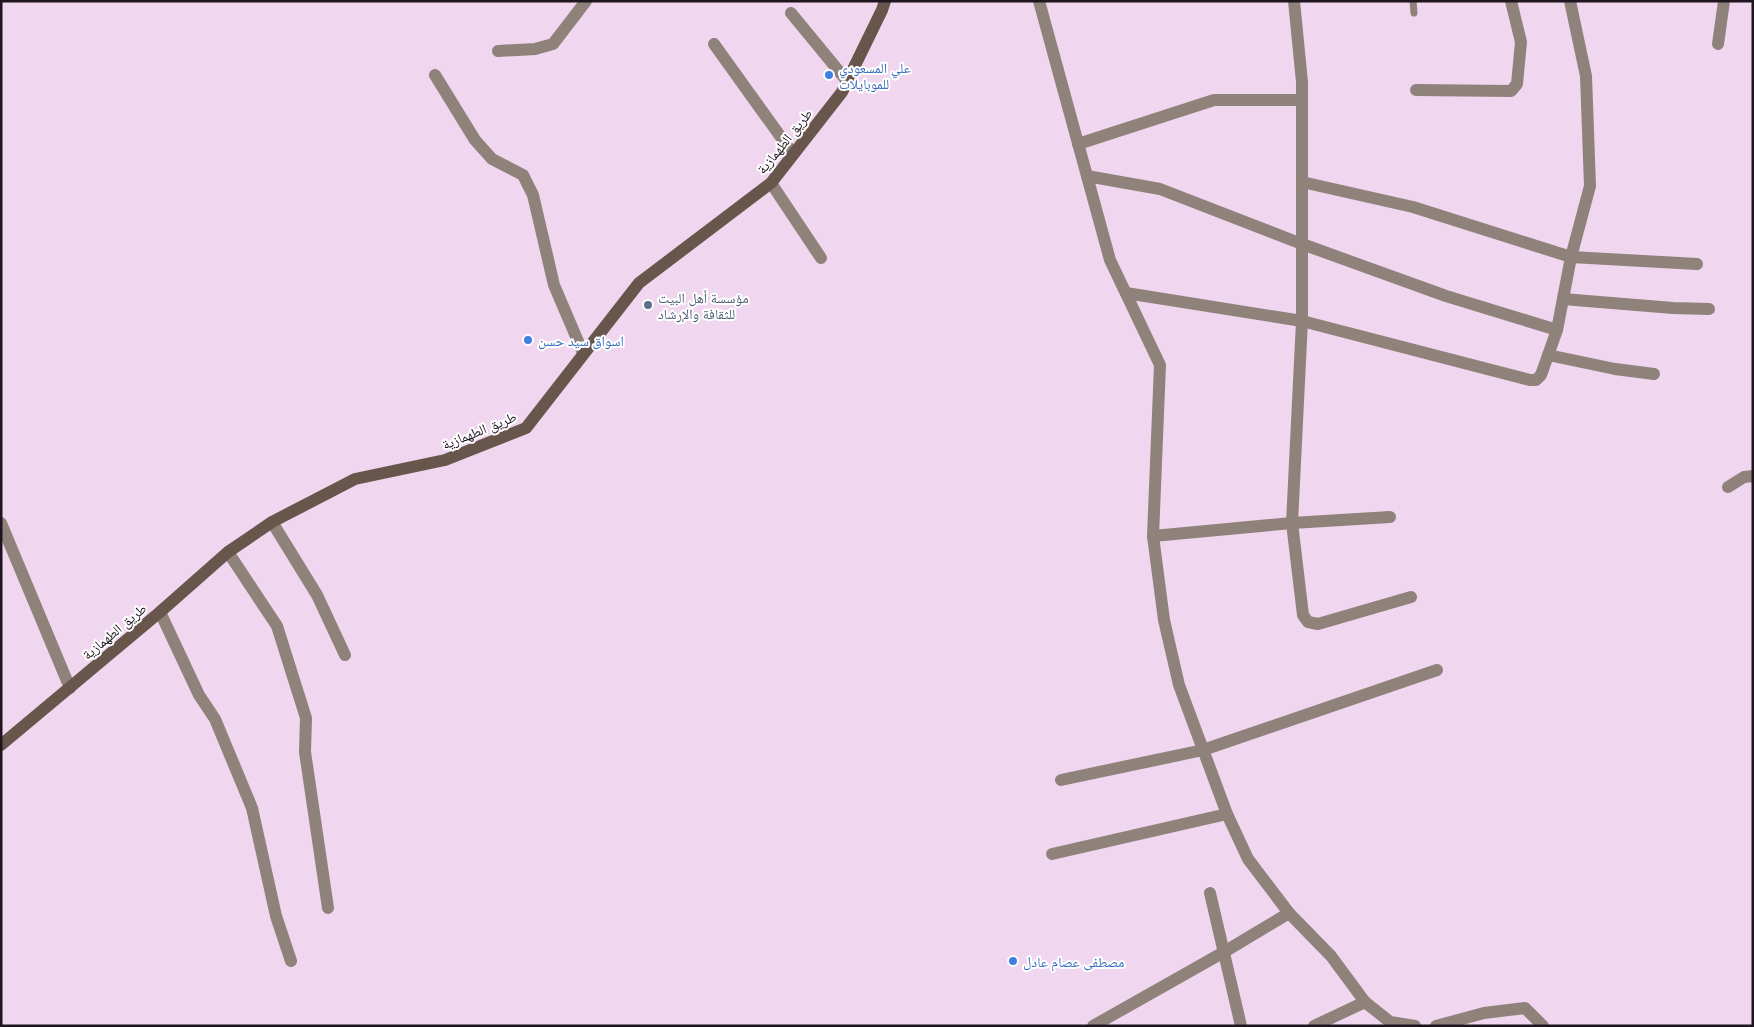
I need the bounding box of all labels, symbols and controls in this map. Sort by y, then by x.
place label: علي المسعودي للموبايلات [839,59,911,93]
marker: علي المسعودي للموبايلات [823,69,835,81]
street label: طريق الطهمازية [753,105,817,178]
place label: مؤسسة أهل البيت للثقافة والإرشاد [658,289,749,323]
marker: مؤسسة أهل البيت للثقافة والإرشاد [642,299,654,311]
place label: اسواق سيد حسن [538,332,624,350]
marker: اسواق سيد حسن [522,334,534,346]
street label: طريق الطهمازية [439,407,519,454]
street label: طريق الطهمازية [78,599,151,664]
place label: مصطفى عصام عادل [1023,953,1124,972]
marker: مصطفى عصام عادل [1007,955,1019,967]

